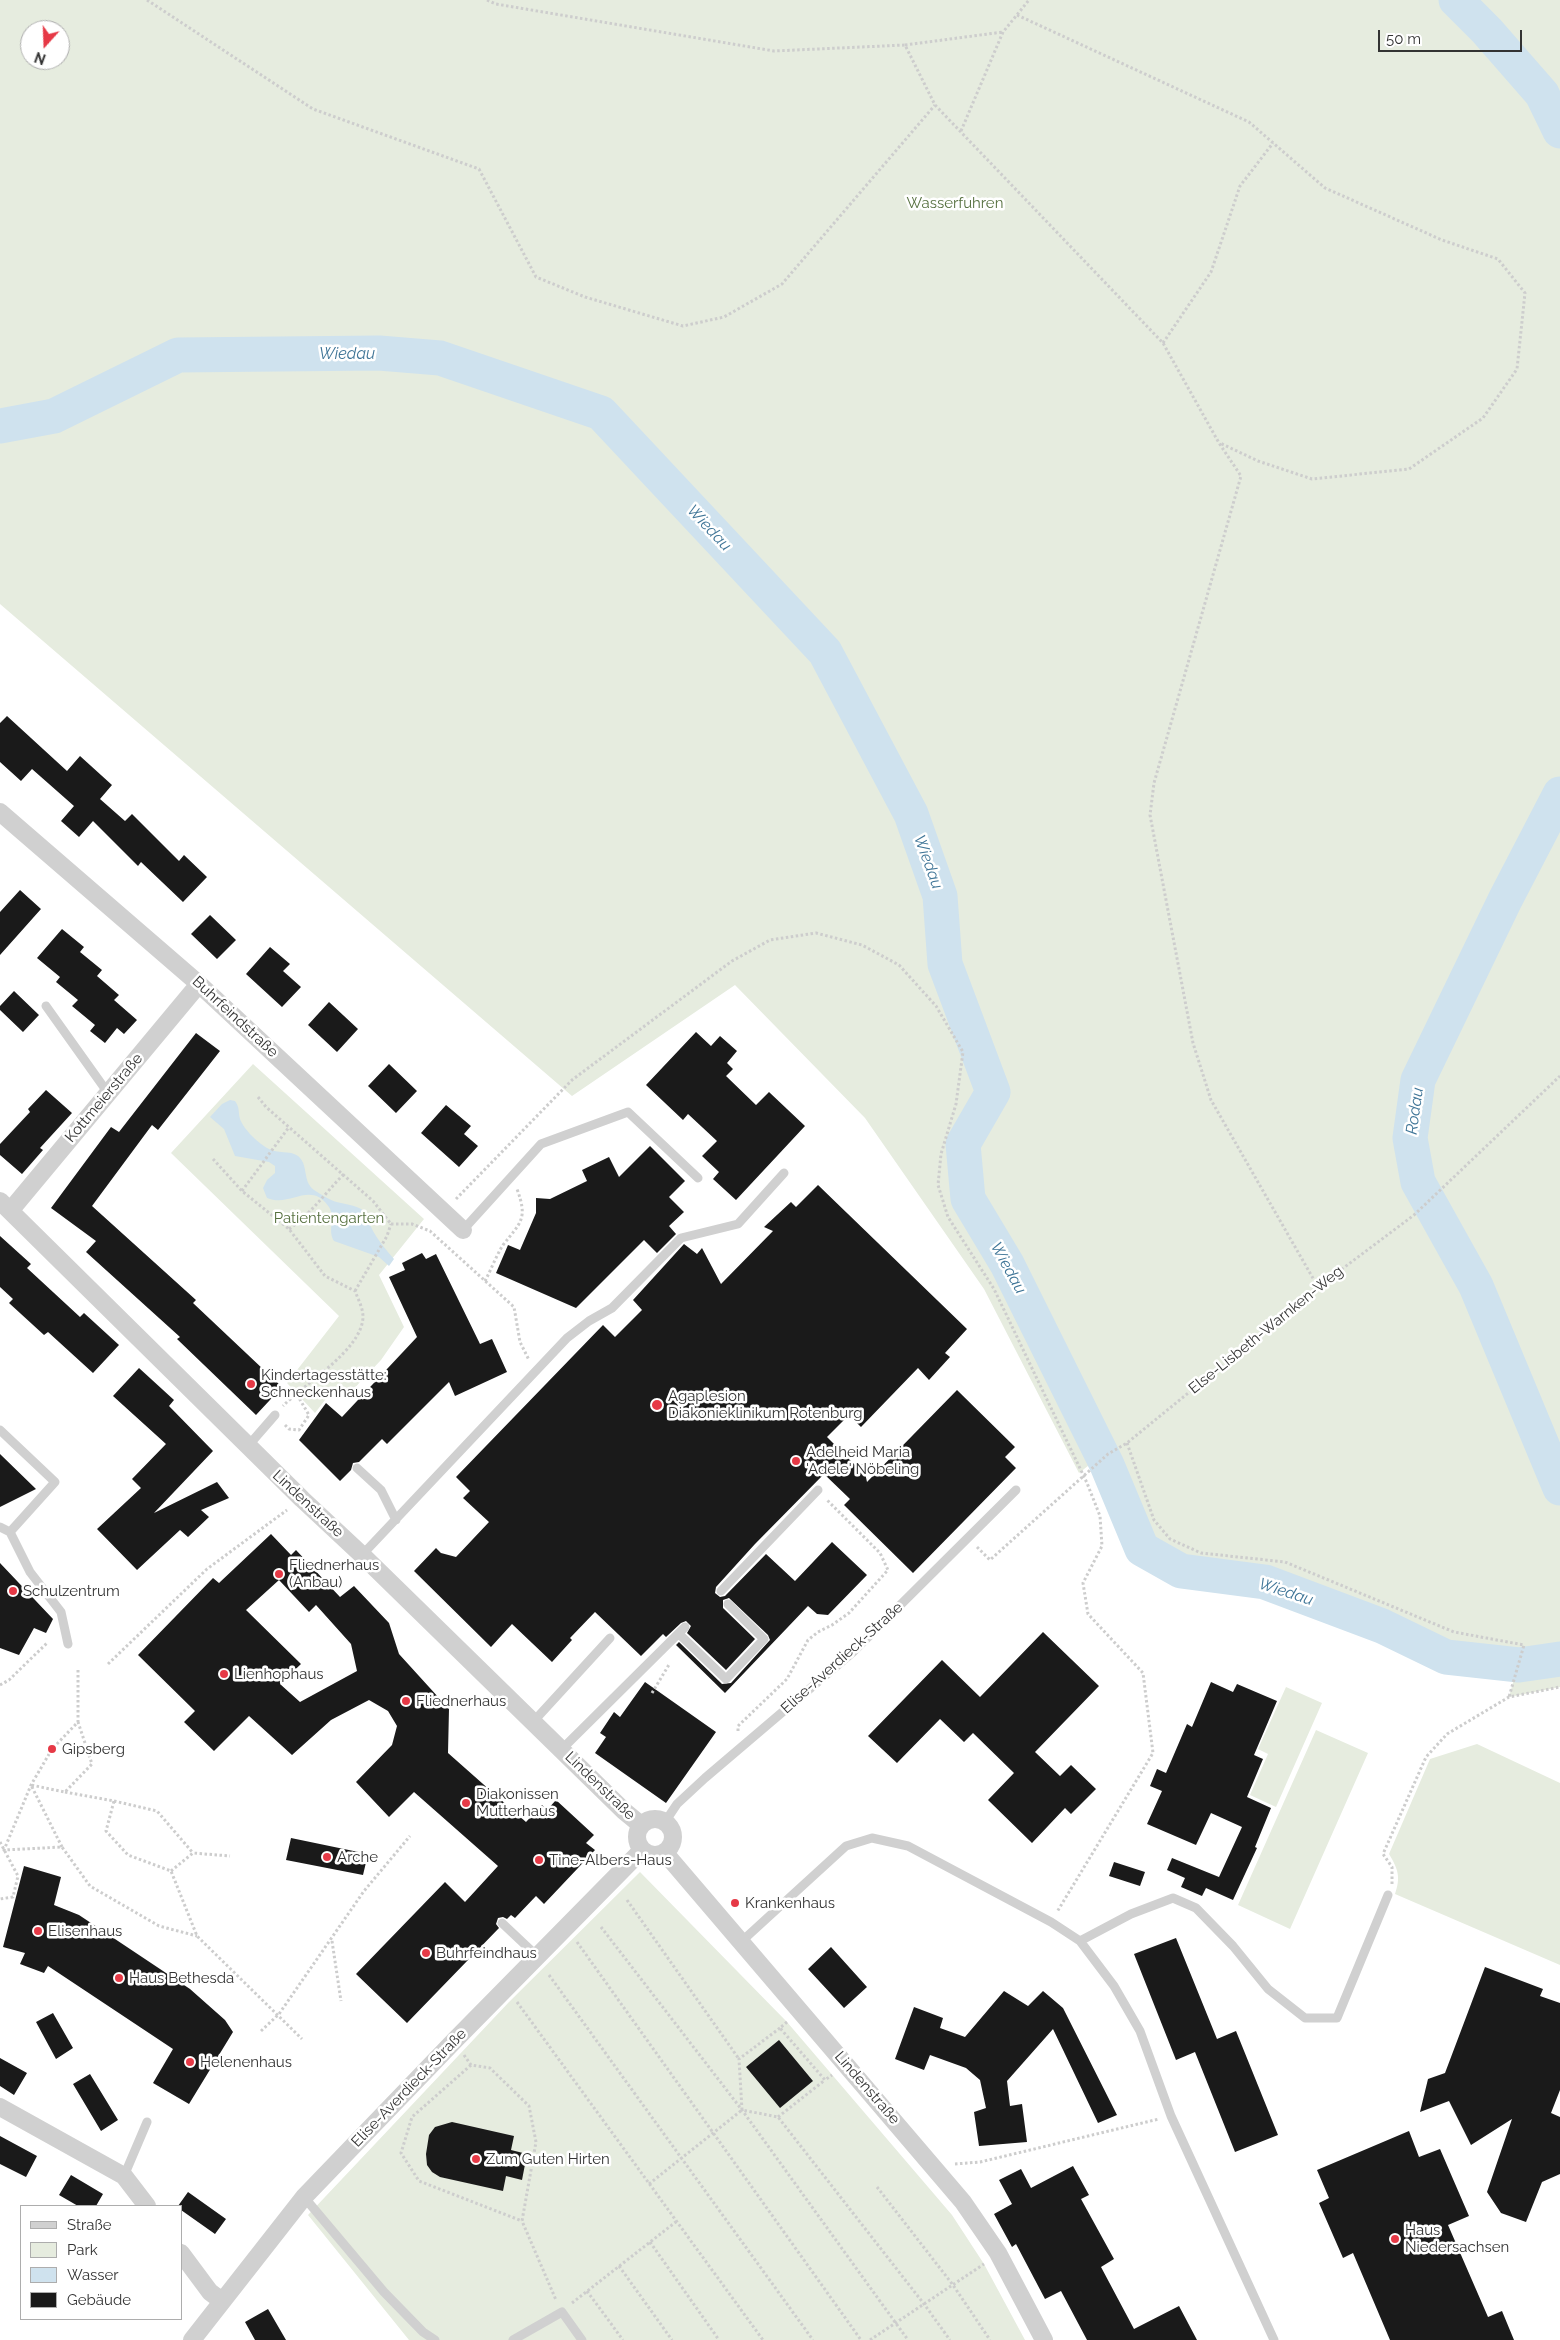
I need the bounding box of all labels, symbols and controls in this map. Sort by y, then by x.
north arrow [20,20,70,70]
scale bar [1380,20,1524,52]
text: 50 m [1386,30,1421,48]
text: N [32,49,48,68]
park label: Wasserfuhren [907,194,1003,212]
water label: Wiedau [319,344,375,364]
water label: Wiedau [683,501,735,555]
water label: Wiedau [909,832,947,892]
street label: Buhrfeindstraße [188,973,282,1061]
street label: Kottmeierstraße [62,1050,146,1146]
water label: Rodau [1402,1086,1428,1136]
park label: Patientengarten [274,1209,384,1227]
water label: Wiedau [986,1239,1030,1297]
street label: Else-Lisbeth-Warnken-Weg [1185,1262,1347,1398]
place label: Kindertagesstätte: Schneckenhaus [261,1366,387,1401]
marker: Kindertagesstätte: Schneckenhaus [245,1378,257,1390]
place label: Agaplesion Diakonieklinikum Rotenburg [668,1387,863,1422]
marker: Agaplesion Diakonieklinikum Rotenburg [650,1398,664,1412]
place label: Adelheid Maria 'Adele' Nöbeling [806,1443,919,1478]
marker: Adelheid Maria 'Adele' Nöbeling [790,1455,802,1467]
street label: Lindenstraße [269,1467,347,1541]
place label: Fliednerhaus (Anbau) [289,1556,379,1591]
marker: Fliednerhaus (Anbau) [273,1568,285,1580]
water label: Wiedau [1256,1574,1316,1610]
place label: Schulzentrum [23,1582,120,1600]
marker: Schulzentrum [7,1585,19,1597]
street label: Elise-Averdieck-Straße [777,1599,907,1717]
place label: Lienhophaus [234,1665,324,1683]
marker: Lienhophaus [218,1668,230,1680]
place label: Fliednerhaus [416,1692,506,1710]
marker: Fliednerhaus [400,1695,412,1707]
place label: Gipsberg [62,1740,125,1758]
marker: Gipsberg [46,1743,58,1755]
street label: Lindenstraße [561,1748,639,1824]
place label: Diakonissen Mutterhaus [476,1785,559,1820]
marker: Diakonissen Mutterhaus [460,1797,472,1809]
place label: Arche [337,1848,378,1866]
marker: Arche [321,1851,333,1863]
place label: Tine-Albers-Haus [549,1851,672,1869]
marker: Tine-Albers-Haus [533,1854,545,1866]
place label: Krankenhaus [745,1894,835,1912]
marker: Krankenhaus [729,1897,741,1909]
place label: Elisenhaus [48,1922,122,1940]
marker: Elisenhaus [32,1925,44,1937]
place label: Buhrfeindhaus [436,1944,537,1962]
marker: Buhrfeindhaus [420,1947,432,1959]
place label: Haus Bethesda [129,1969,234,1987]
marker: Haus Bethesda [113,1972,125,1984]
street label: Elise-Averdieck-Straße [348,2025,470,2151]
street label: Lindenstraße [831,2048,903,2128]
place label: Helenenhaus [200,2053,292,2071]
marker: Helenenhaus [184,2056,196,2068]
place label: Zum Guten Hirten [486,2150,610,2168]
marker: Zum Guten Hirten [470,2153,482,2165]
legend [20,2205,182,2320]
text: Straße [67,2216,111,2234]
place label: Haus Niedersachsen [1405,2221,1509,2256]
marker: Haus Niedersachsen [1389,2233,1401,2245]
text: Park [67,2241,98,2259]
text: Wasser [67,2266,119,2284]
text: Gebäude [67,2291,131,2309]

